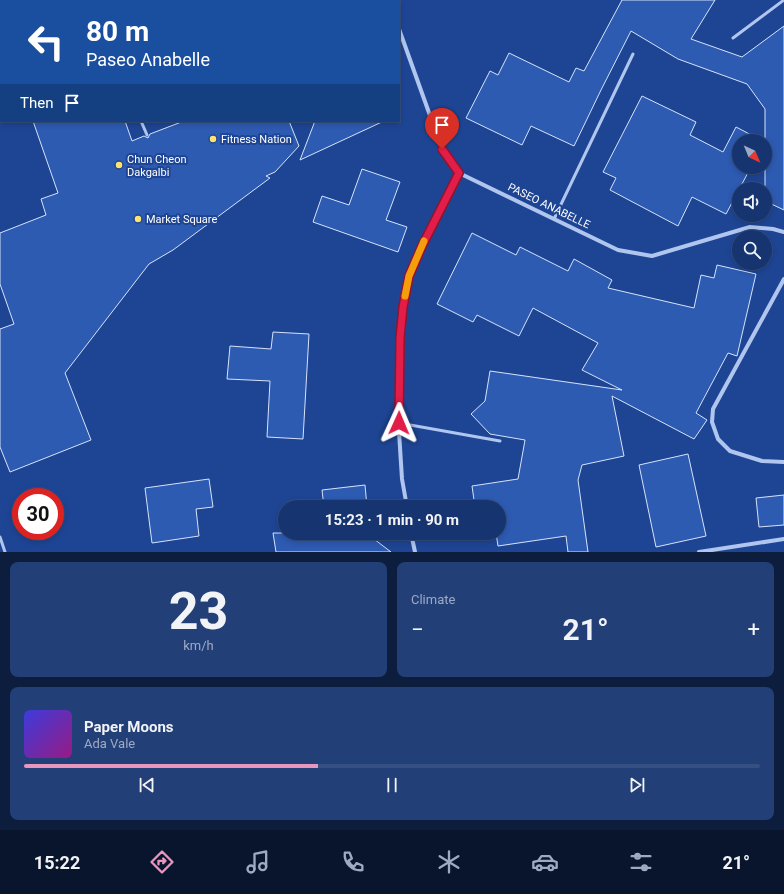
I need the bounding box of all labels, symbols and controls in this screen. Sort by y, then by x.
text: 80 m [86,15,149,48]
icon: left [20,16,72,68]
text: Paseo Anabelle [86,49,210,70]
icon: arrive [61,92,83,114]
text: Then [20,94,53,112]
pin [425,108,459,149]
icon: arrive [431,114,453,136]
place label: Fitness Nation [221,133,292,146]
marker: Fitness Nation [208,134,218,144]
north arrow [732,134,772,174]
map controls [732,134,772,270]
place label: Chun Cheon Dakgalbi [127,153,187,179]
marker: Chun Cheon Dakgalbi [114,160,124,170]
street label: PASEO ANABELLE [506,180,592,232]
button: sound [732,182,772,222]
place label: Market Square [146,213,217,226]
marker: Market Square [133,214,143,224]
button: search [732,230,772,270]
position arrow [378,402,420,444]
speed limit sign: 30 [12,488,64,540]
text: 15:23 · 1 min · 90 m [325,511,459,529]
text: 23 [169,581,228,642]
text: Climate [411,592,455,607]
text: 21° [562,612,609,647]
text: − [411,617,424,642]
text: + [748,617,760,642]
text: km/h [183,638,214,653]
text: Paper Moons [84,718,174,736]
text: Ada Vale [84,736,135,751]
icon: previous [136,774,158,796]
icon: pause [381,774,403,796]
icon: next [626,774,648,796]
icon: directions [148,848,176,876]
icon: music [244,848,272,876]
icon: phone [339,848,367,876]
icon: climate [435,848,463,876]
icon: car [531,848,559,876]
icon: filters [627,848,655,876]
text: 15:22 [34,852,80,873]
text: 21° [722,852,750,873]

